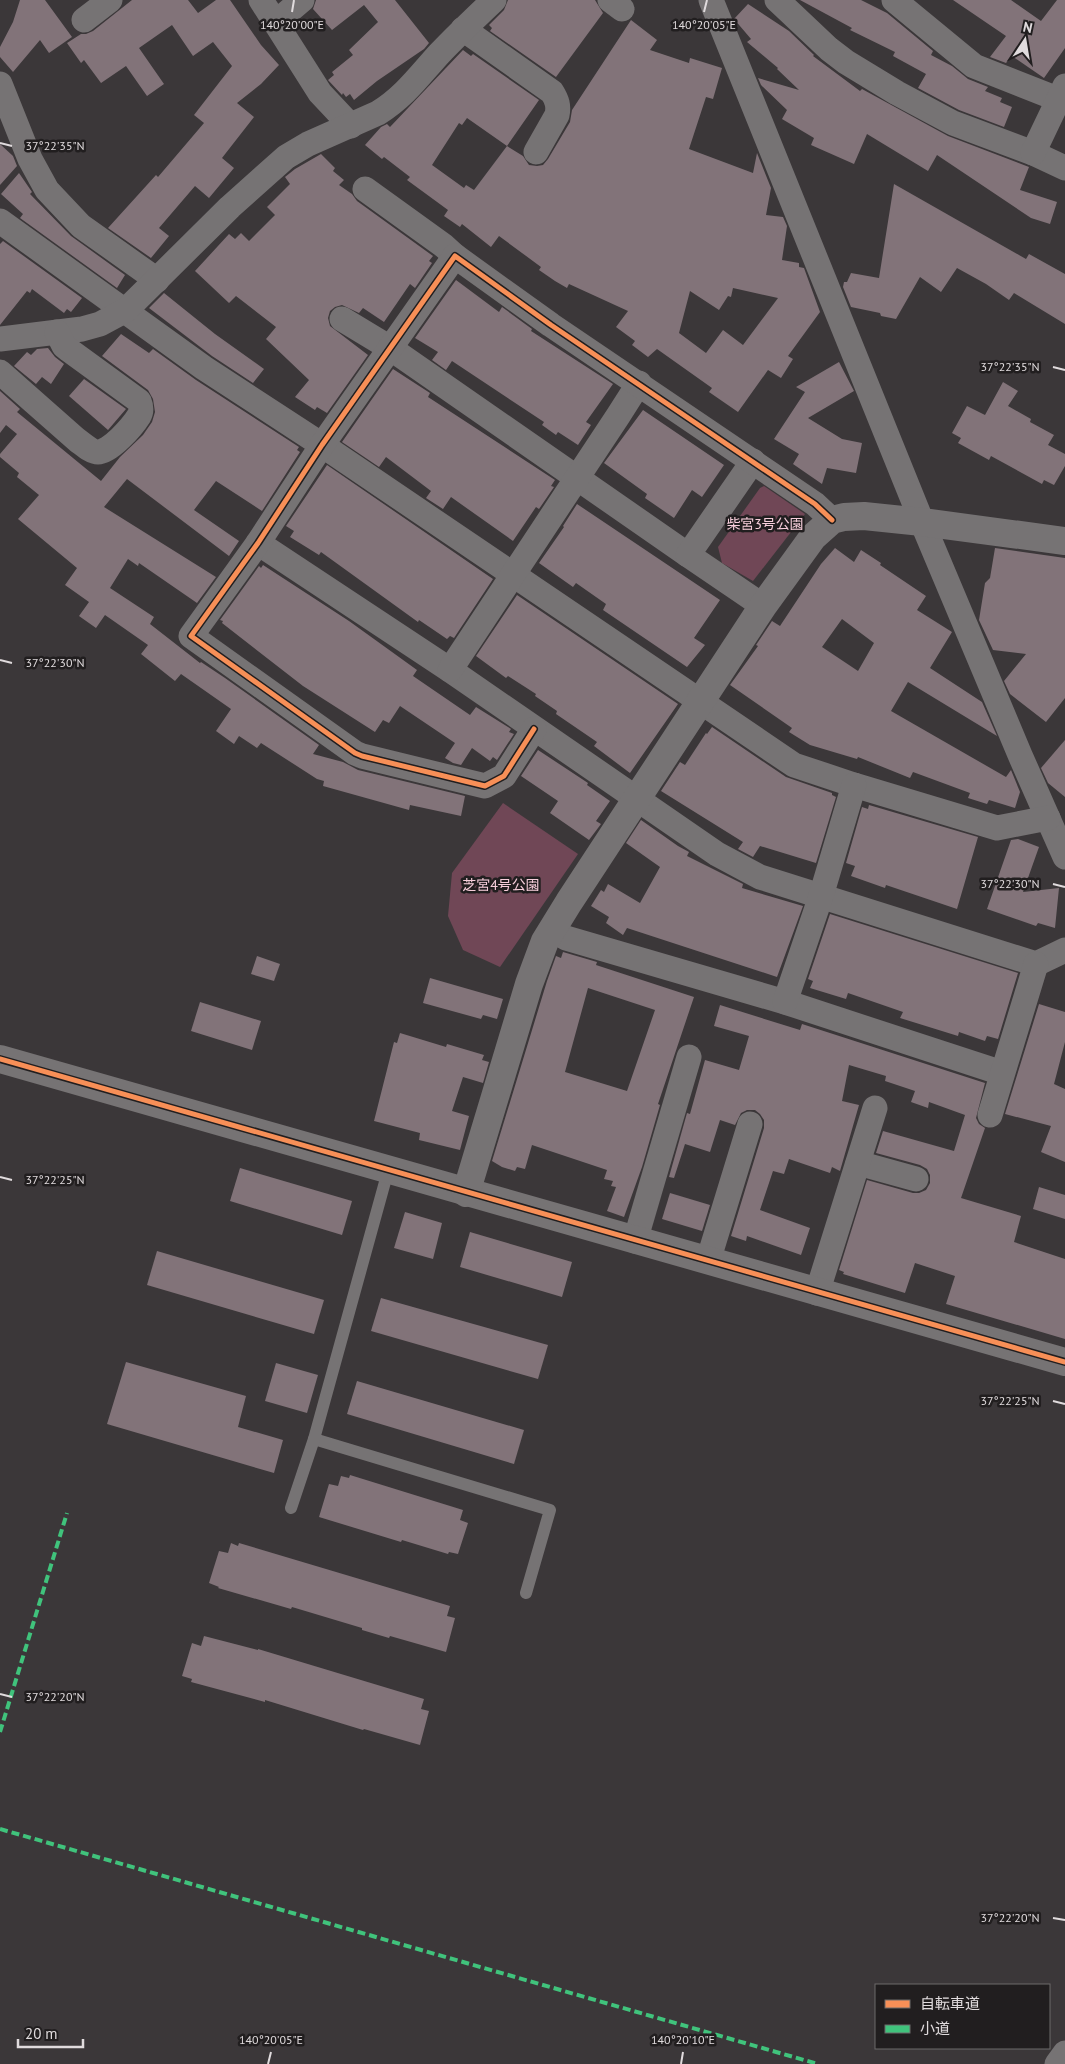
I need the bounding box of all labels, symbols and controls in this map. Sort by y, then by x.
north arrow [1000,15,1050,65]
text: 140°20'00"E [260,17,324,32]
text: 140°20'05"E [672,17,736,32]
text: N [1021,18,1034,37]
text: 37°22'35"N [25,138,85,153]
text: 37°22'35"N [980,359,1040,374]
park label: 柴宮3号公園 [726,515,804,533]
text: 37°22'30"N [25,655,85,670]
park label: 芝宮4号公園 [462,876,540,894]
text: 37°22'30"N [980,876,1040,891]
text: 37°22'25"N [25,1172,85,1187]
text: 37°22'25"N [980,1393,1040,1408]
text: 37°22'20"N [25,1689,85,1704]
text: 37°22'20"N [980,1910,1040,1925]
legend [875,1984,1050,2049]
text: 自転車道 [920,1994,980,2013]
scale bar [18,2016,82,2048]
text: 小道 [920,2019,950,2038]
text: 20 m [25,2024,58,2043]
text: 140°20'05"E [239,2032,303,2047]
text: 140°20'10"E [651,2032,715,2047]

